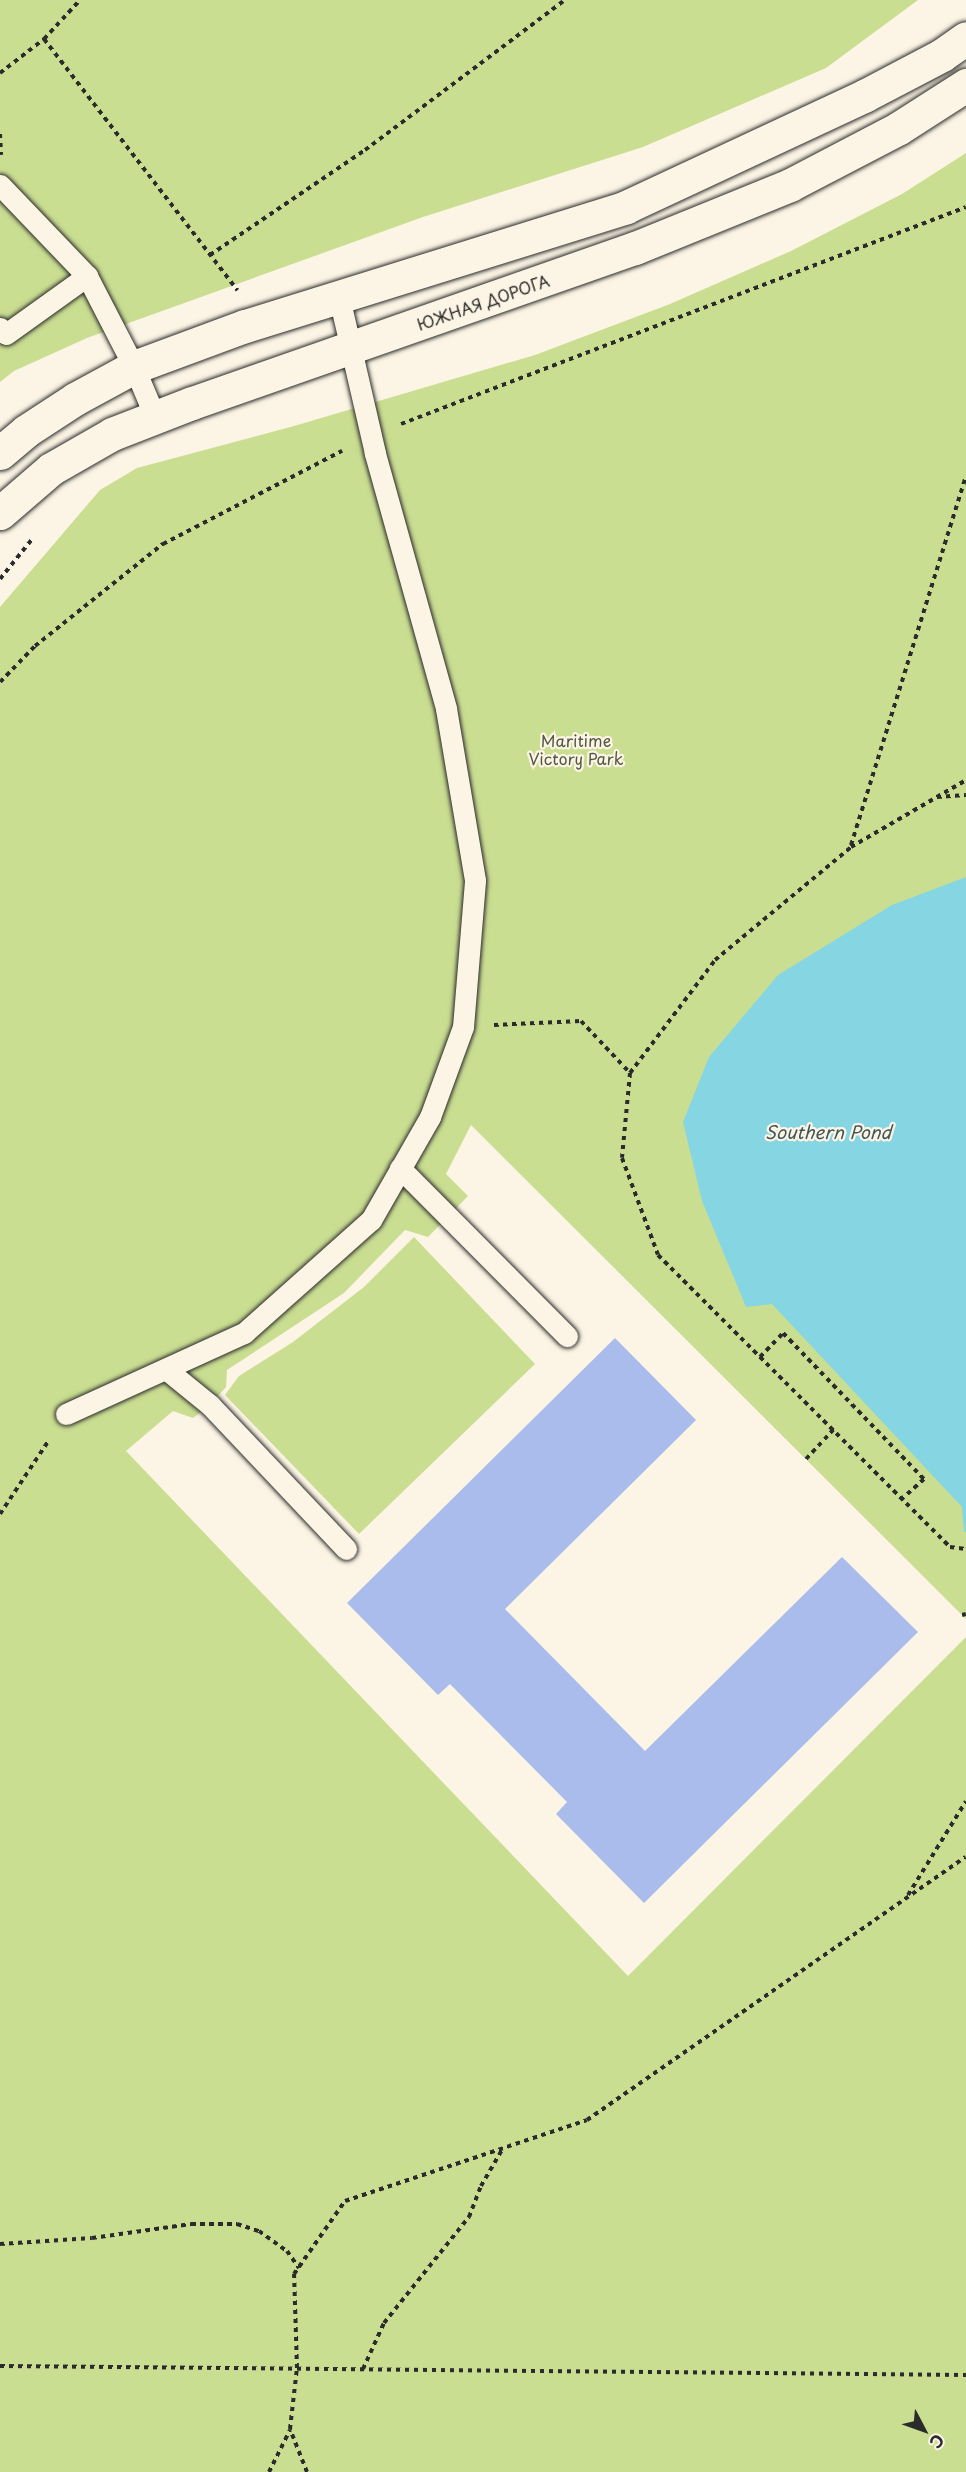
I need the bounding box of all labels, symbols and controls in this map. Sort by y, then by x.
street label: ЮЖНАЯ ДОРОГА [414,270,552,334]
park label: Maritime Victory Park [528,730,624,768]
water label: Southern Pond [765,1121,891,1143]
north arrow [894,2400,954,2460]
text: С [925,2429,951,2454]

